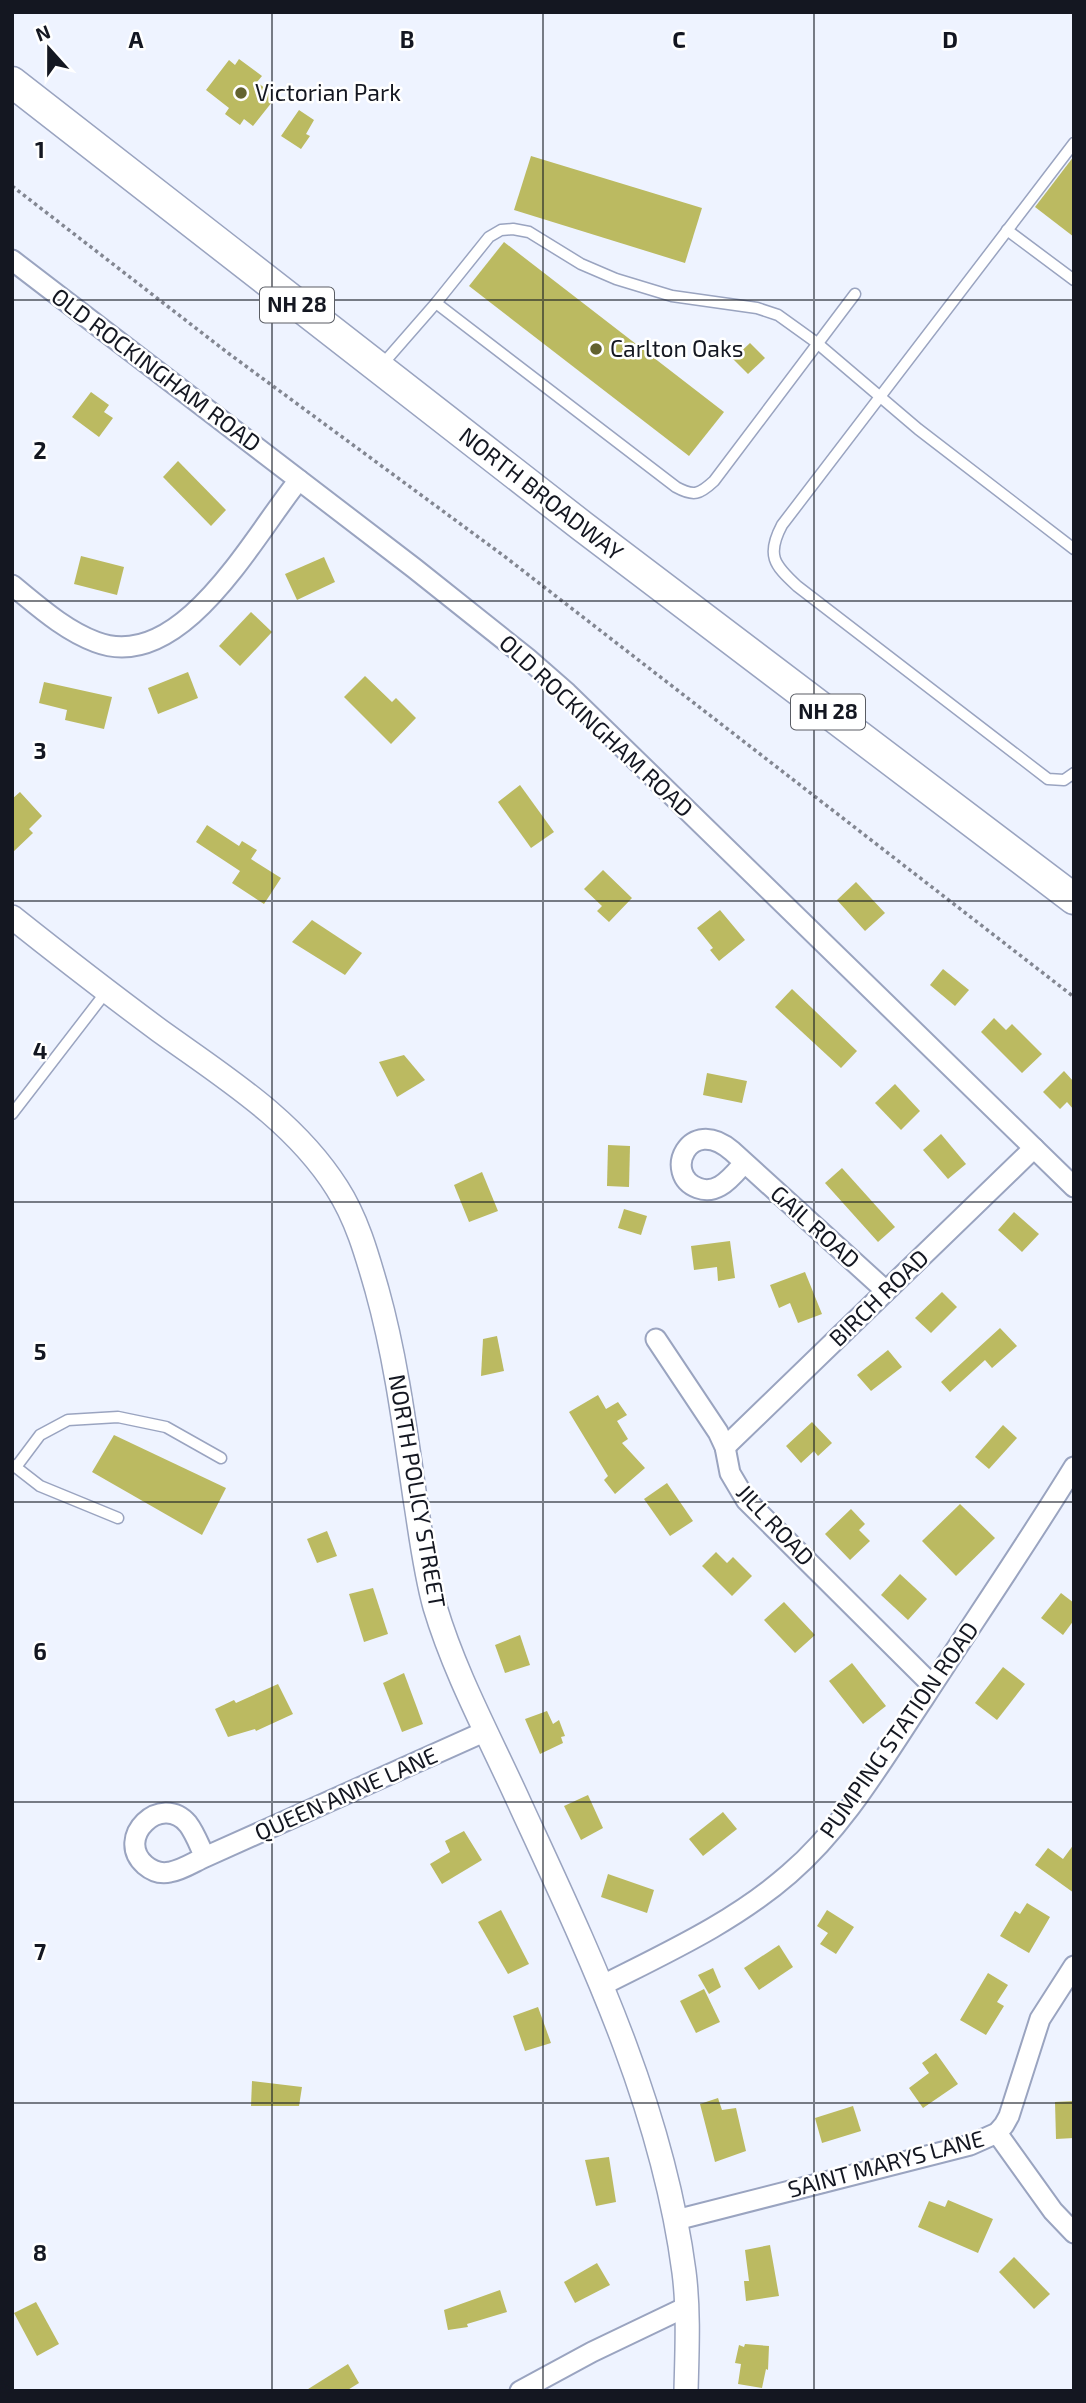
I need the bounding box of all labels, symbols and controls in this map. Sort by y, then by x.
north arrow [14,14,84,84]
text: N [32,19,53,46]
text: A [128,25,144,53]
text: B [400,25,414,53]
text: C [672,25,686,53]
text: D [942,25,958,53]
place label: Victorian Park [255,78,401,106]
marker: Victorian Park [233,85,249,101]
text: 1 [35,135,45,163]
street label: OLD ROCKINGHAM ROAD [47,281,267,457]
road number: NH 28 [260,288,334,322]
place label: Carlton Oaks [610,334,743,362]
marker: Carlton Oaks [588,341,604,357]
street label: NORTH BROADWAY [454,421,629,566]
text: 2 [33,436,47,464]
street label: OLD ROCKINGHAM ROAD [494,628,699,822]
road number: NH 28 [791,694,865,730]
text: 3 [33,736,47,764]
text: 4 [33,1036,47,1064]
street label: GAIL ROAD [765,1179,866,1274]
street label: BIRCH ROAD [823,1243,934,1352]
text: 5 [34,1337,46,1365]
street label: NORTH POLICY STREET [384,1372,452,1610]
street label: JILL ROAD [731,1478,820,1571]
street label: PUMPING STATION ROAD [813,1616,983,1843]
text: 6 [33,1637,47,1665]
street label: QUEEN ANNE LANE [250,1740,441,1846]
text: 7 [34,1937,46,1965]
street label: SAINT MARYS LANE [784,2123,987,2203]
text: 8 [33,2238,47,2266]

